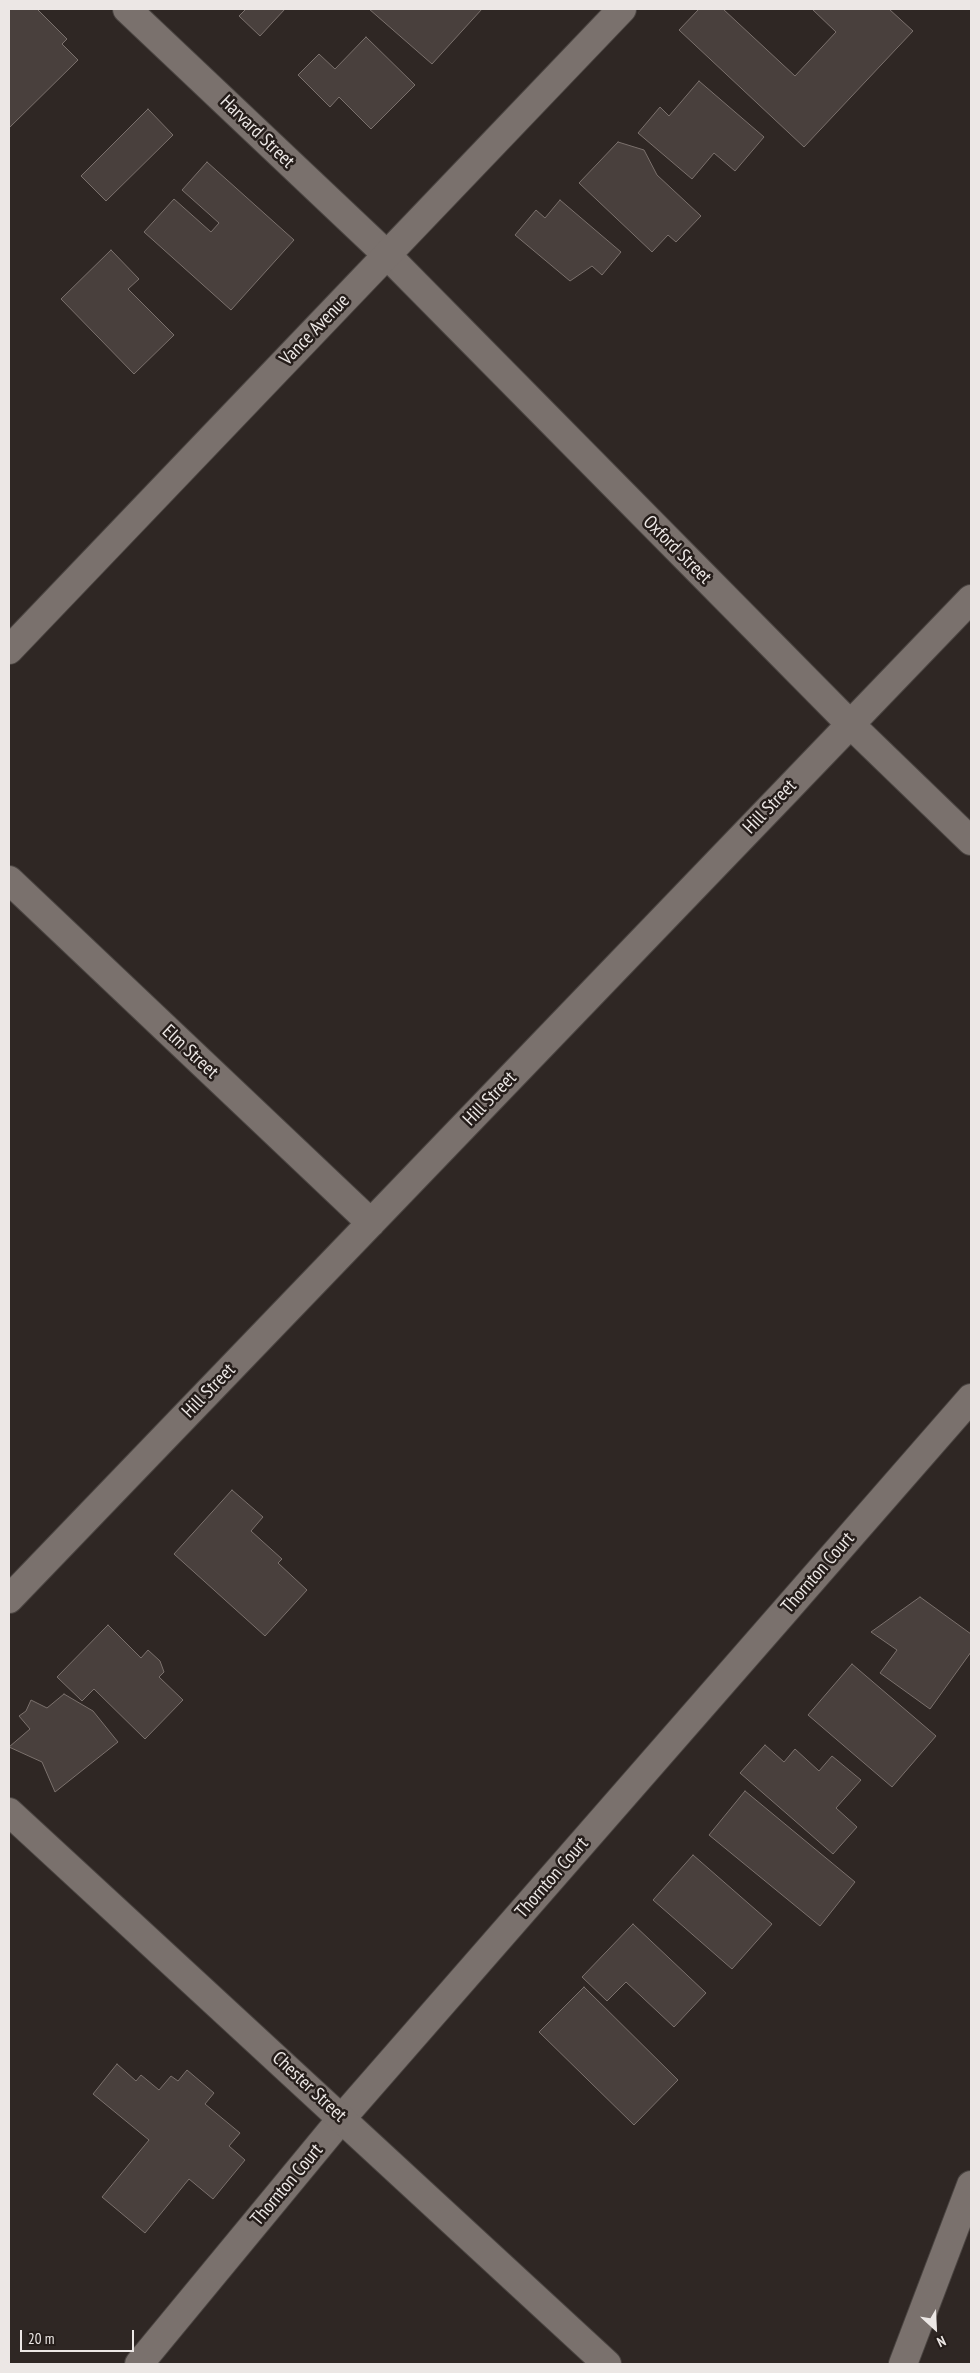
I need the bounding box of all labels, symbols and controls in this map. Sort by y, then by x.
street label: Harvard Street [215,91,299,173]
street label: Vance Avenue [275,290,355,370]
street label: Oxford Street [638,511,716,589]
street label: Hill Street [739,775,801,839]
street label: Elm Street [157,1020,223,1084]
street label: Hill Street [459,1067,521,1131]
street label: Hill Street [178,1359,240,1423]
street label: Thornton Court [777,1528,859,1618]
street label: Thornton Court [511,1833,593,1923]
street label: Chester Street [267,2047,351,2127]
street label: Thornton Court [246,2139,328,2231]
north arrow [910,2303,960,2353]
scale bar [22,2320,136,2352]
text: 20 m [28,2329,54,2348]
text: N [934,2332,949,2351]

